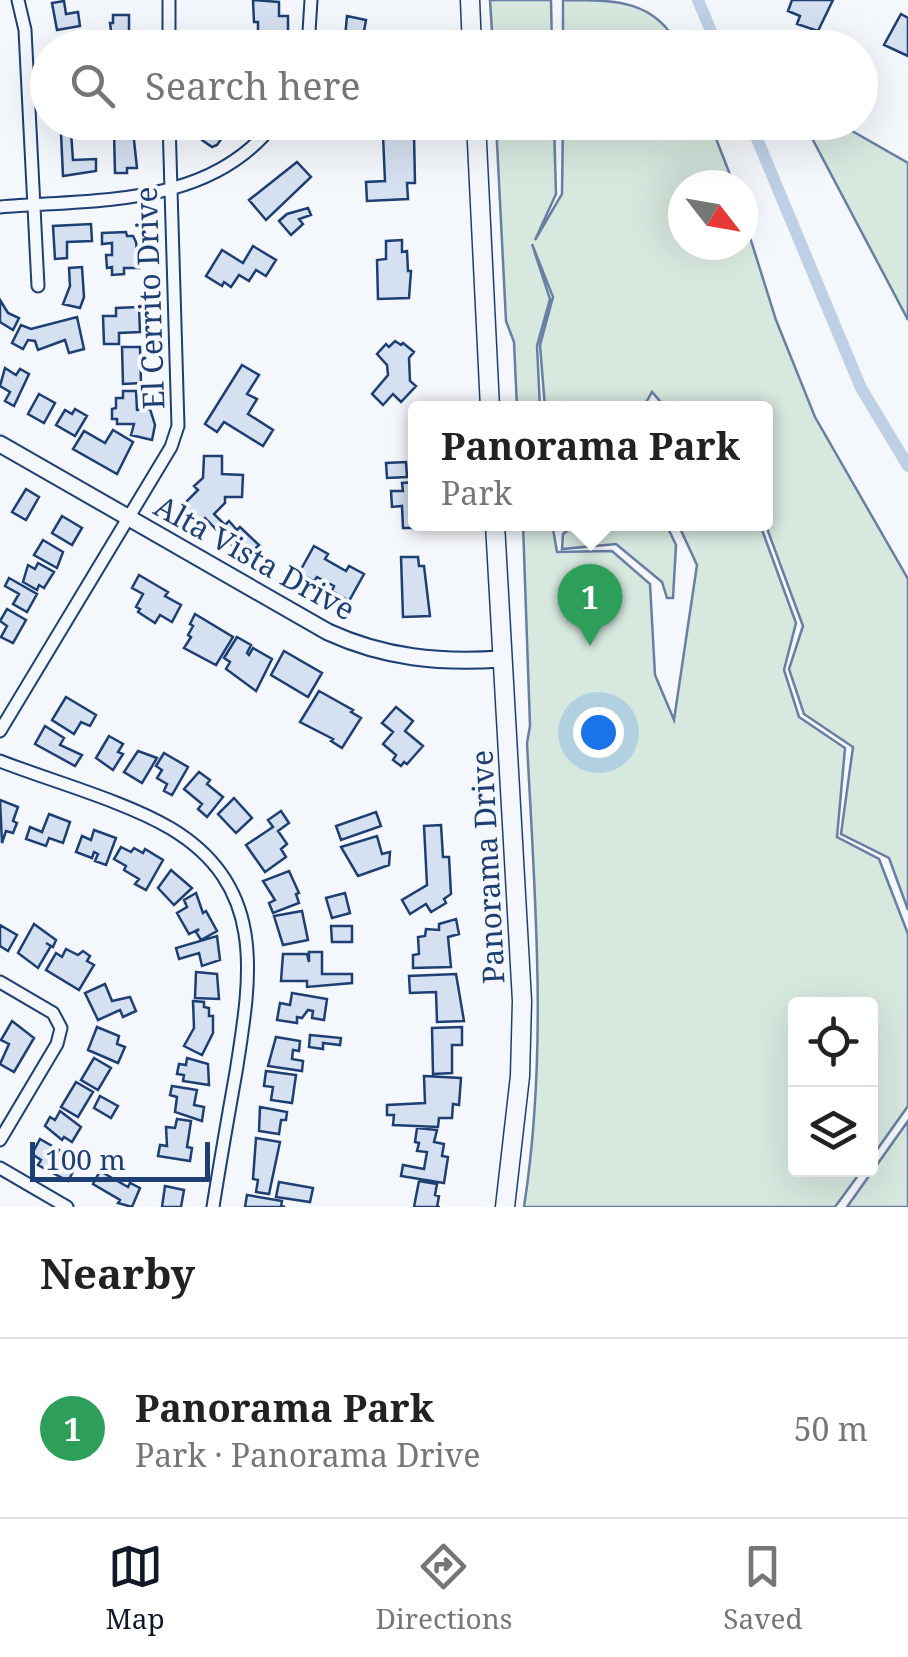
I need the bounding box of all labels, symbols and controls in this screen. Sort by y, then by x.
search box [30,30,878,140]
icon: search [65,58,120,113]
text: Search here [145,59,361,111]
north arrow [668,170,758,260]
street label: El Cerrito Drive [125,186,173,410]
popup [408,401,773,531]
text: Panorama Park [441,419,740,471]
text: Park [441,471,512,514]
street label: Alta Vista Drive [147,485,363,629]
pin: 1 [558,564,622,646]
your location [573,707,624,758]
street label: Panorama Drive [460,749,514,985]
map controls [788,997,878,1177]
button: locate [788,997,878,1087]
button: layers [788,1087,878,1177]
scale bar [30,1137,210,1182]
text: 100 m [45,1140,126,1178]
text: Nearby [40,1244,195,1301]
text: Panorama Park [135,1381,434,1433]
text: 1 [63,1407,82,1450]
text: 50 m [794,1407,868,1450]
text: Park · Panorama Drive [135,1433,480,1476]
tab: Map [105,1539,165,1637]
tab: Directions [375,1539,512,1637]
tab: Saved [723,1539,803,1637]

